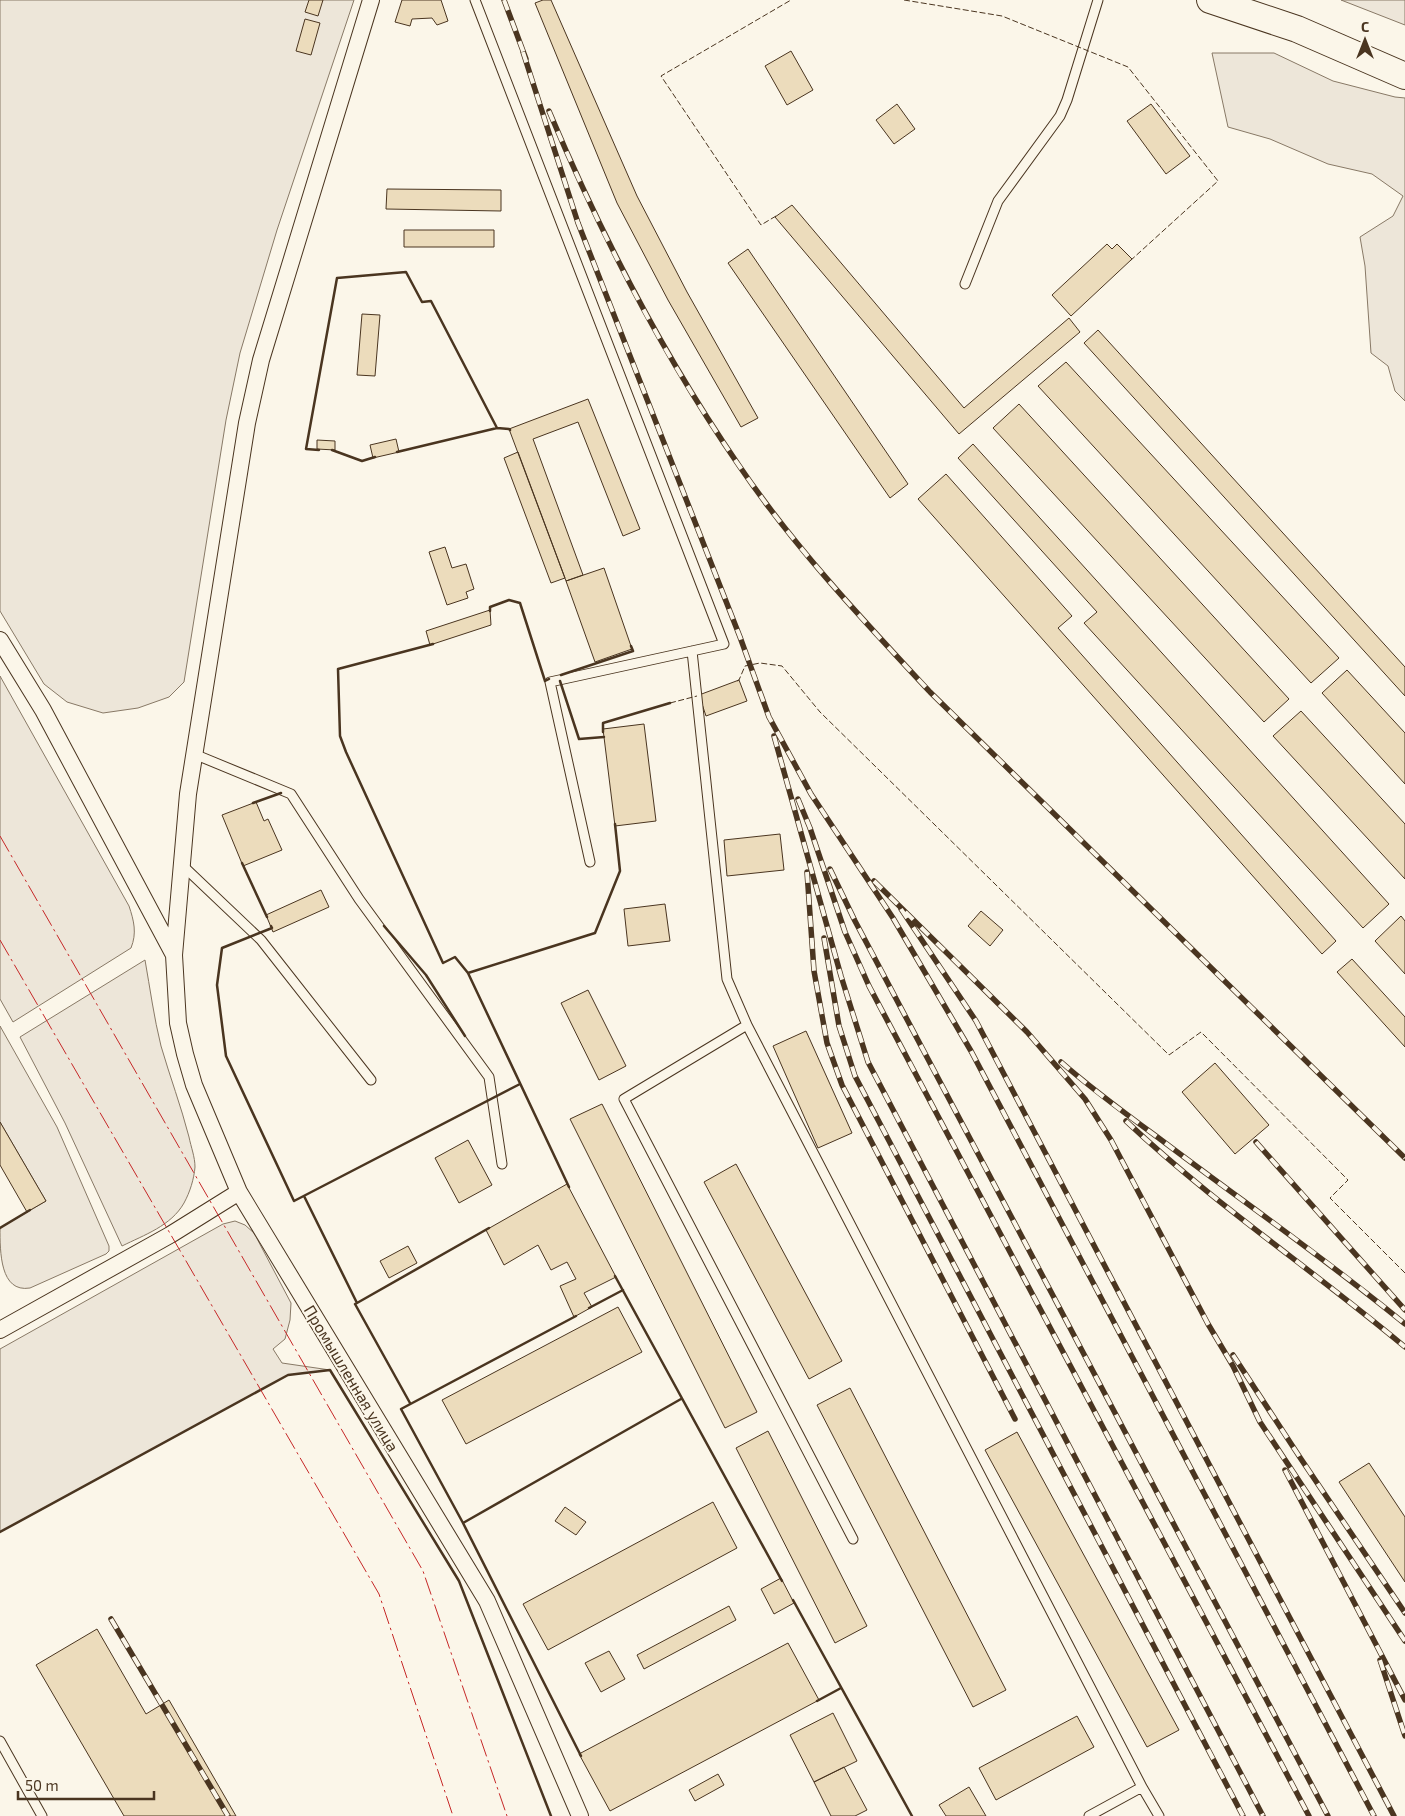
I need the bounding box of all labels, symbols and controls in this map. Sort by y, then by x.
north arrow [1340,15,1390,65]
text: С [1361,18,1369,35]
street label: Промышленная улица [300,1301,403,1455]
scale bar [18,1768,154,1800]
text: 50 m [25,1776,59,1794]

